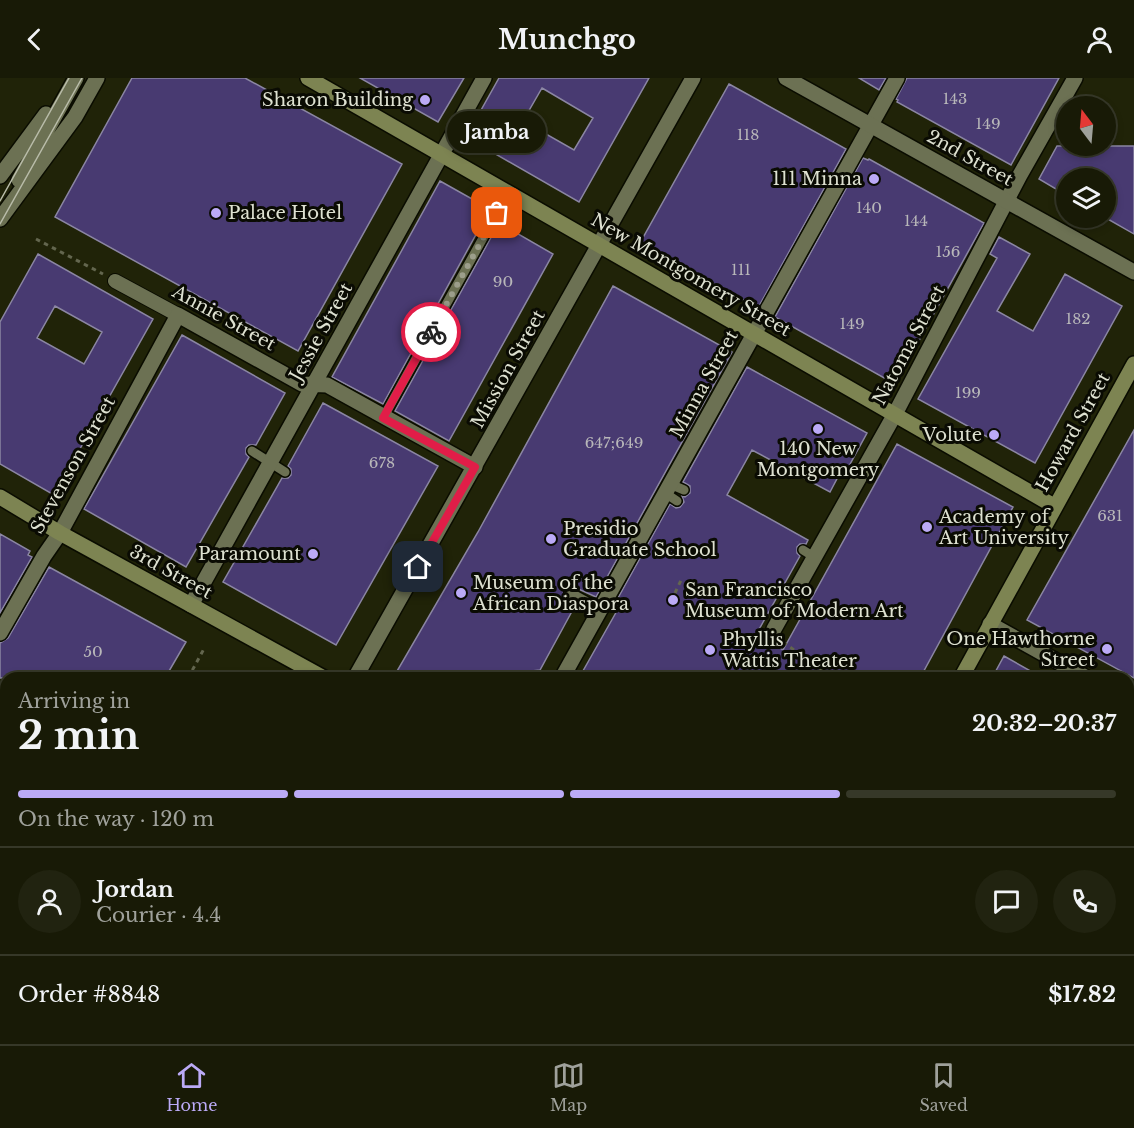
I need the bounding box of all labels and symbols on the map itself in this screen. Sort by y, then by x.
place label: Sharon Building [262,89,413,111]
house number: 143 [943,89,967,108]
marker: Sharon Building [418,93,432,107]
north arrow [1056,96,1116,156]
callout: Jamba [448,111,546,153]
house number: 149 [975,114,1001,133]
house number: 118 [737,125,759,144]
street label: 2nd Street [923,125,1017,191]
place label: 111 Minna [772,168,862,190]
marker: 111 Minna [867,172,881,186]
pin [471,187,522,238]
house number: 140 [856,198,882,217]
place label: Palace Hotel [228,202,342,224]
marker: Palace Hotel [209,206,223,220]
street label: New Montgomery Street [587,209,795,341]
house number: 144 [904,211,928,230]
house number: 156 [936,242,960,261]
house number: 111 [731,260,751,279]
house number: 90 [493,272,513,291]
street label: Jessie Street [284,279,357,387]
street label: Annie Street [168,280,280,355]
street label: Natoma Street [868,281,950,409]
courier [401,302,461,362]
street label: Mission Street [466,306,550,432]
house number: 182 [1065,309,1091,328]
house number: 149 [839,314,865,333]
street label: Minna Street [665,326,743,442]
street label: Howard Street [1031,369,1115,495]
house number: 199 [955,383,981,402]
street label: Stevenson Street [26,392,120,537]
marker: 140 New Montgomery [811,422,825,436]
place label: Volute [922,424,982,446]
marker: Volute [987,428,1001,442]
house number: 647;649 [585,433,643,452]
place label: 140 New Montgomery [757,438,880,481]
house number: 678 [369,453,395,472]
place label: Academy of Art University [938,506,1069,549]
house number: 631 [1097,506,1123,525]
place label: Presidio Graduate School [563,518,717,561]
marker: Academy of Art University [920,520,934,534]
marker: Presidio Graduate School [544,532,558,546]
street label: 3rd Street [126,540,216,604]
pin [392,541,443,592]
place label: Paramount [198,543,301,565]
marker: Paramount [306,547,320,561]
place label: Museum of the African Diaspora [472,572,629,615]
place label: San Francisco Museum of Modern Art [685,579,904,622]
marker: Museum of the African Diaspora [454,586,468,600]
marker: San Francisco Museum of Modern Art [666,593,680,607]
place label: One Hawthorne Street [946,628,1095,671]
place label: Phyllis Wattis Theater [721,629,857,672]
house number: 50 [83,642,103,661]
marker: One Hawthorne Street [1100,642,1114,656]
marker: Phyllis Wattis Theater [703,643,717,657]

